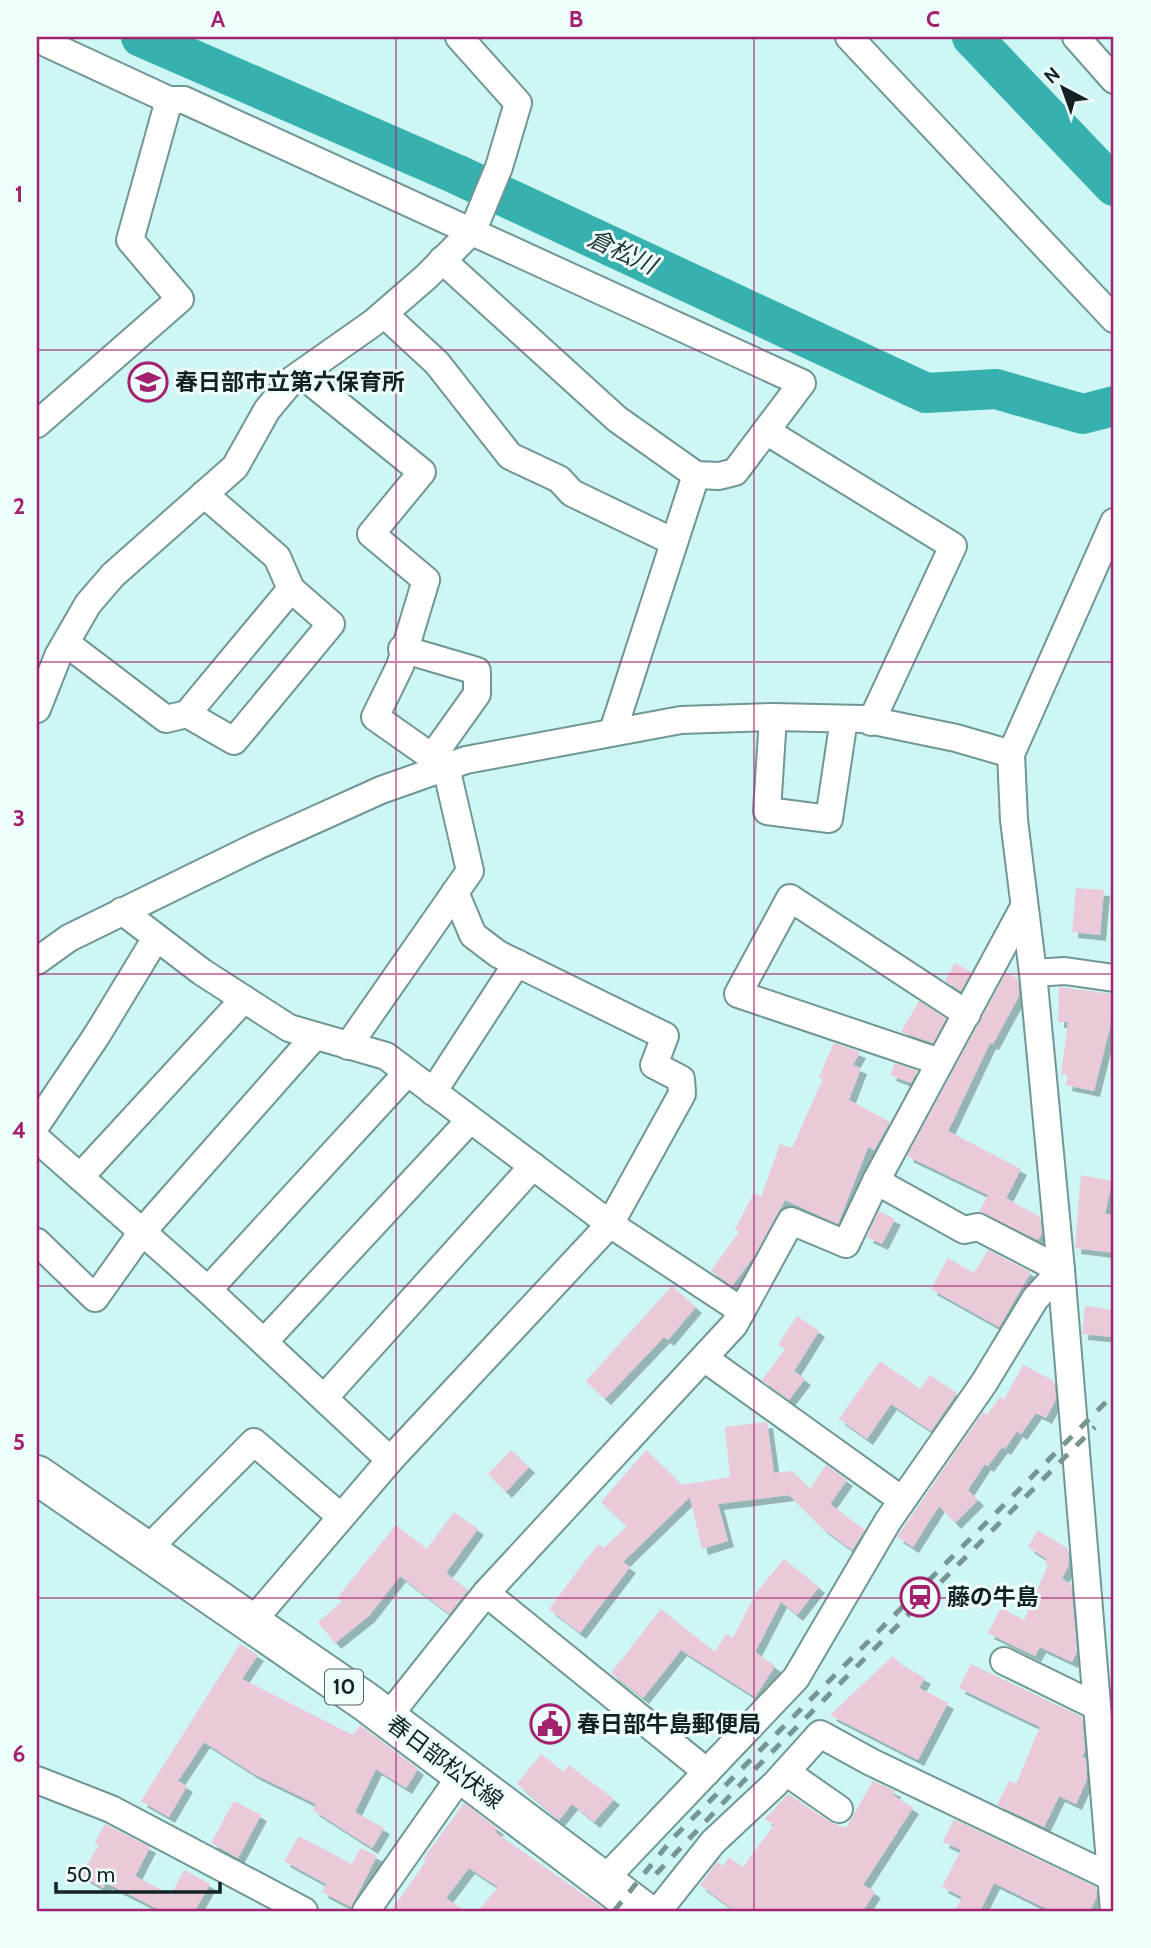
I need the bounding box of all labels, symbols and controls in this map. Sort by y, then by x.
text: A [211,5,226,33]
text: B [569,5,583,33]
text: C [926,5,940,33]
north arrow [1028,52,1098,122]
text: N [1040,62,1065,89]
text: 1 [15,180,23,208]
water label: 倉松川 [583,223,664,281]
school or university icon: 春日部市立第六保育所 [127,361,169,403]
place label: 春日部市立第六保育所 [175,368,405,396]
text: 2 [13,492,25,520]
text: 3 [13,804,25,832]
text: 4 [12,1116,26,1144]
text: 5 [13,1428,25,1456]
station icon: 藤の牛島 [899,1576,941,1618]
place label: 藤の牛島 [947,1583,1039,1611]
road number: 10 [325,1670,363,1704]
public building icon: 春日部牛島郵便局 [529,1703,571,1745]
street label: 春日部松伏線 [381,1709,509,1815]
place label: 春日部牛島郵便局 [577,1710,761,1738]
text: 6 [13,1740,25,1768]
scale bar [56,1850,220,1894]
text: 50 m [66,1862,115,1887]

